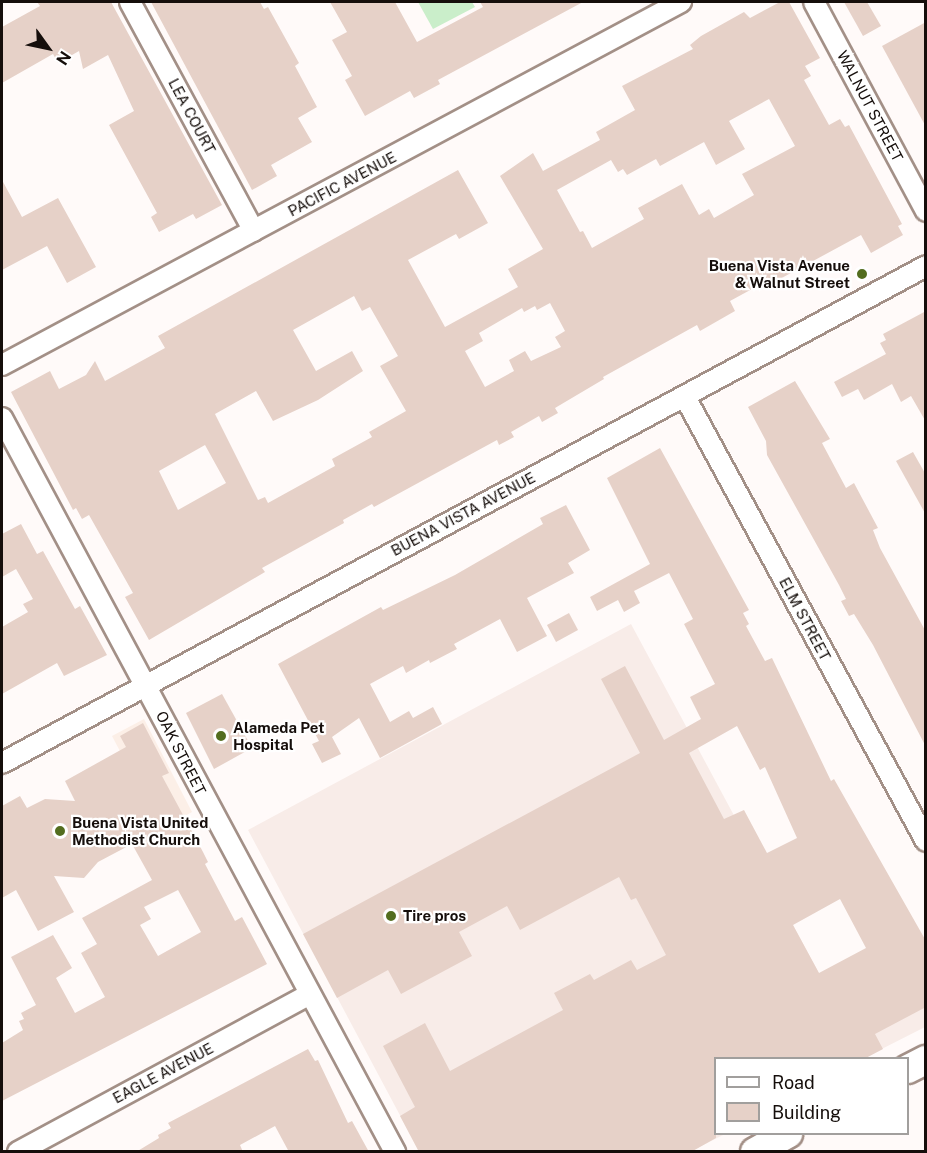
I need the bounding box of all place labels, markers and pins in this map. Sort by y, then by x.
place label: Buena Vista Avenue & Walnut Street [708,256,850,291]
marker: Buena Vista Avenue & Walnut Street [855,267,869,281]
place label: Alameda Pet Hospital [233,718,325,753]
marker: Alameda Pet Hospital [214,729,228,743]
place label: Buena Vista United Methodist Church [72,813,209,848]
marker: Buena Vista United Methodist Church [53,824,67,838]
place label: Tire pros [403,907,466,925]
marker: Tire pros [384,909,398,923]

